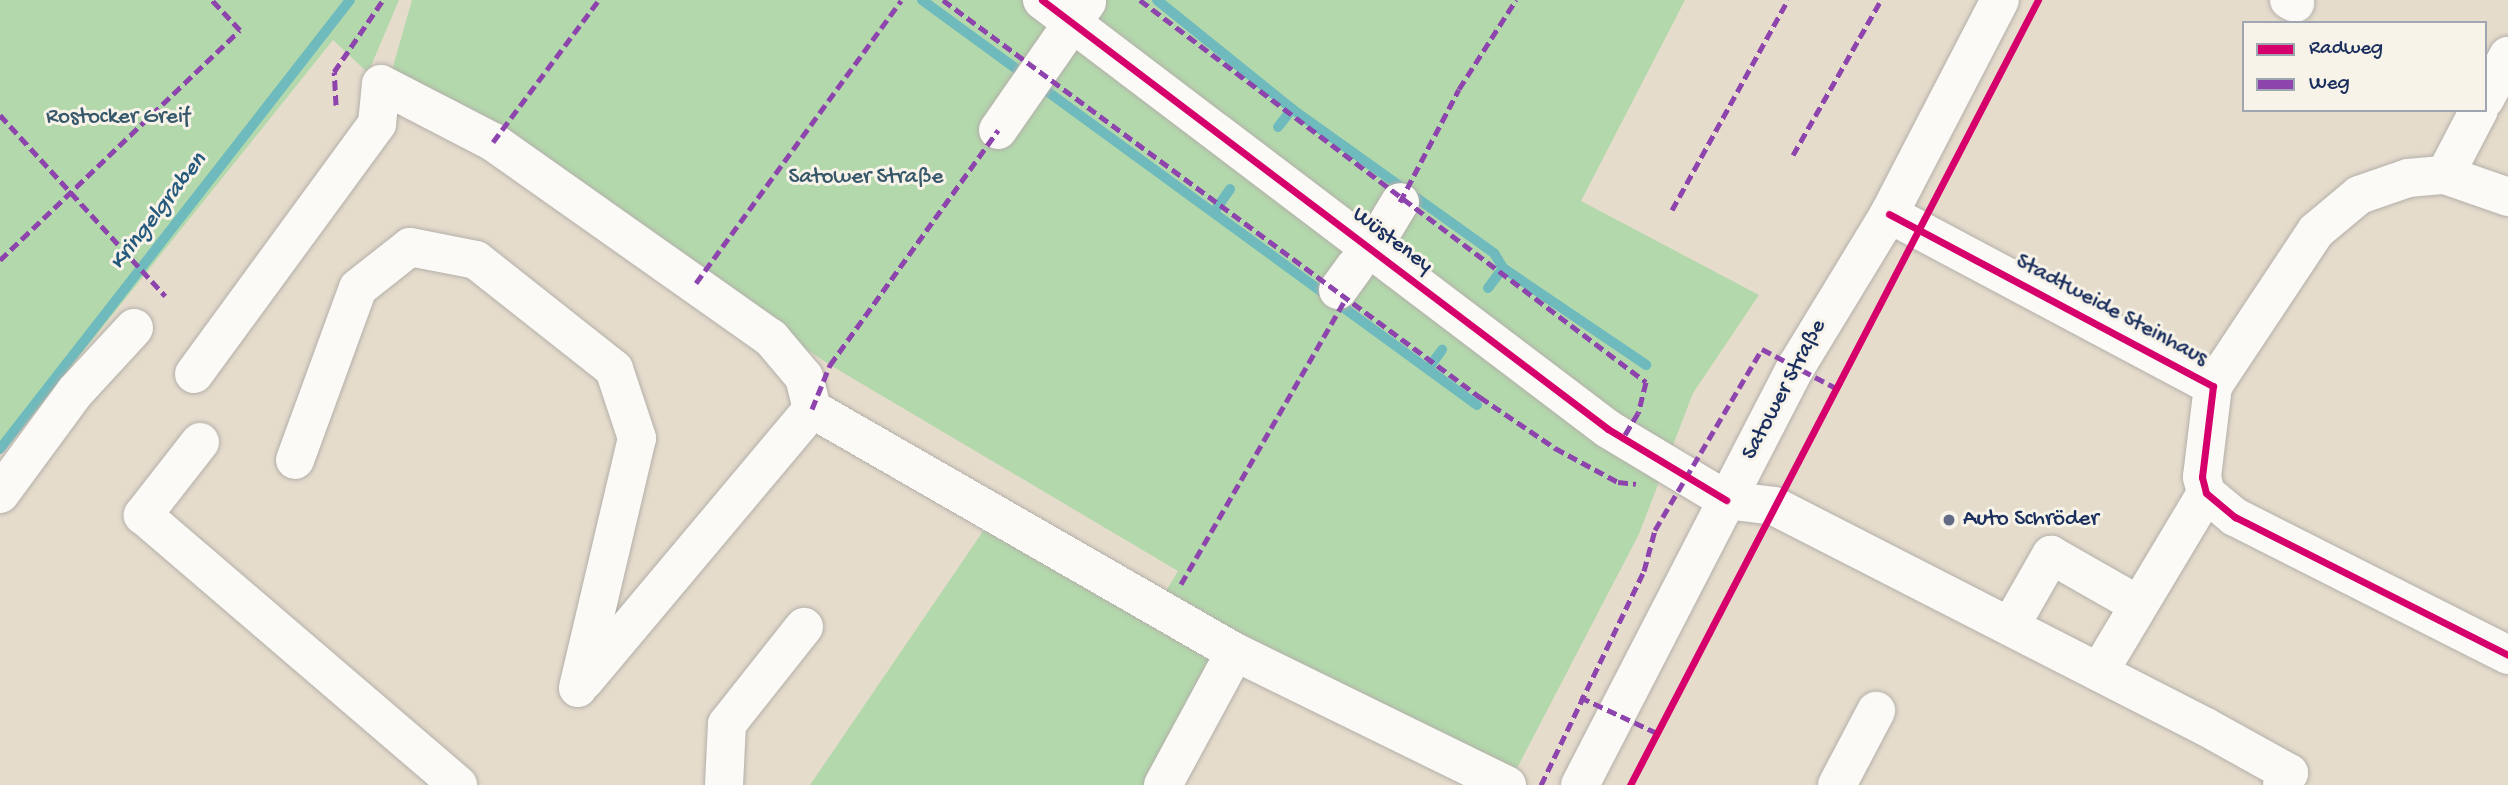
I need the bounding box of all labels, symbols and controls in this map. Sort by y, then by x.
legend [2242,21,2487,112]
text: Radweg [2309,37,2383,62]
text: Weg [2309,72,2350,97]
park label: Rostocker Greif [46,104,190,132]
water label: Kringelgraben [104,147,214,277]
park label: Satower Straße [789,164,943,192]
street label: Wüsteney [1346,202,1438,280]
street label: Stadtweide Steinhaus [2010,249,2212,373]
street label: Satower Straße [1736,315,1834,465]
place label: Auto Schröder [1963,506,2099,534]
marker: Auto Schröder [1941,512,1957,528]

